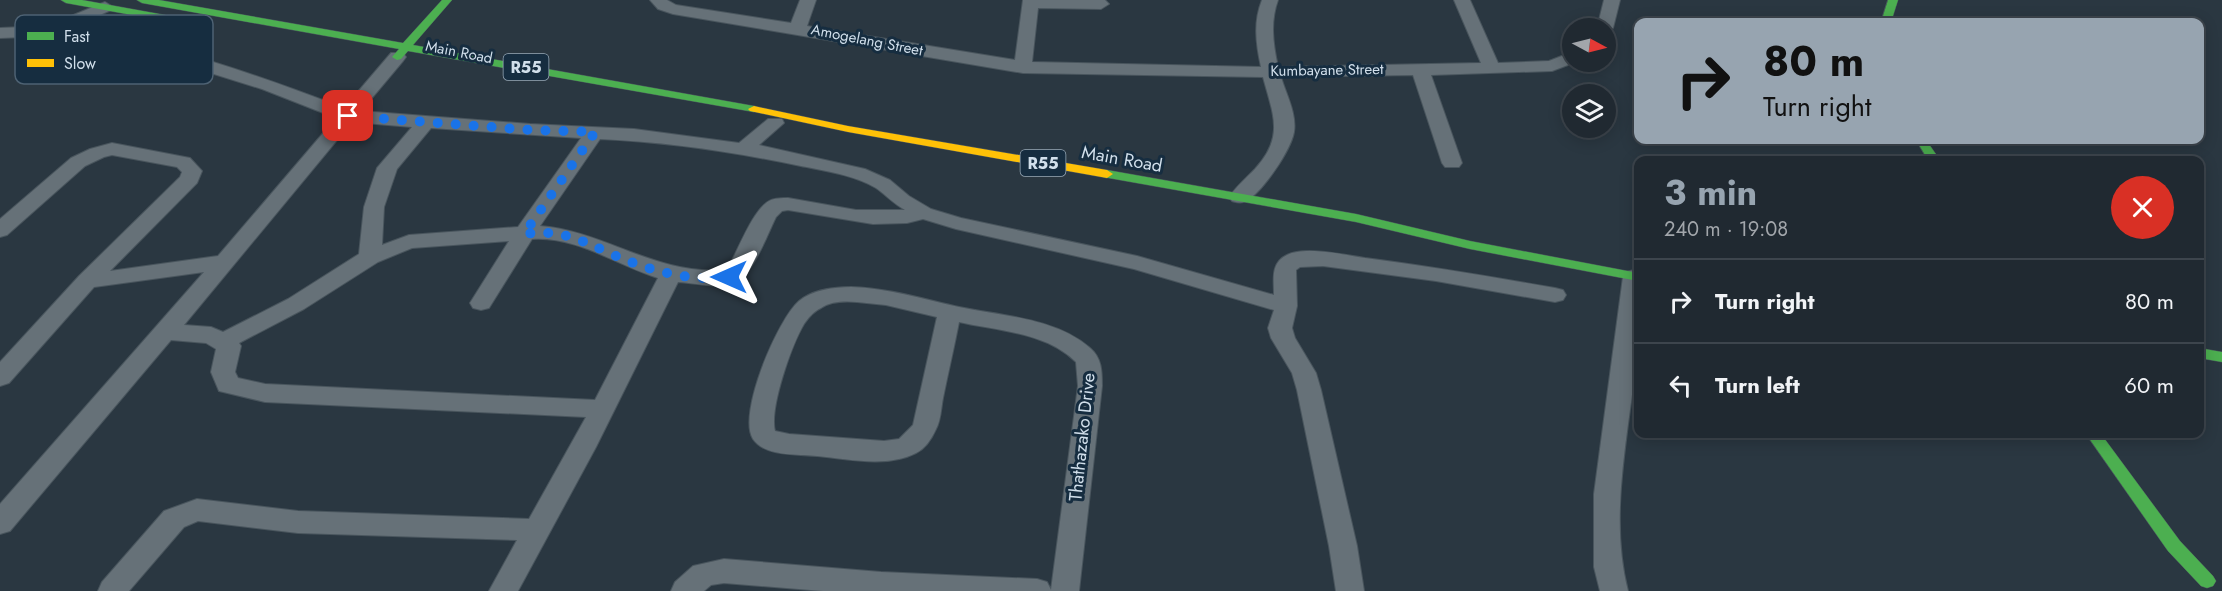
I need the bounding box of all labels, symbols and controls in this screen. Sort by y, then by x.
legend [15,15,213,84]
street label: Amogelang Street [809,18,925,62]
north arrow [1562,18,1616,72]
map controls [1562,18,1616,138]
text: Fast [64,25,90,48]
text: 80 m [1763,31,1864,92]
street label: Main Road [424,35,494,69]
icon: right [1664,42,1742,120]
text: Slow [64,52,96,75]
road number: R55 [504,54,548,80]
street label: Kumbayane Street [1270,58,1384,82]
button: layers [1562,84,1616,138]
text: Turn right [1763,87,1871,126]
pin [322,90,373,141]
icon: arrive [331,99,364,132]
street label: Main Road [1080,139,1164,179]
road number: R55 [1020,150,1066,176]
text: 3 min [1664,166,1757,218]
button: close [2111,176,2174,239]
text: 240 m · 19:08 [1664,215,1788,244]
position arrow [697,245,761,309]
icon: right [1664,285,1697,318]
text: Turn right [1715,285,1815,317]
text: 80 m [2125,285,2174,317]
icon: left [1664,369,1697,402]
text: Turn left [1715,369,1800,401]
text: 60 m [2124,369,2174,401]
street label: Thathazako Drive [1062,372,1102,502]

